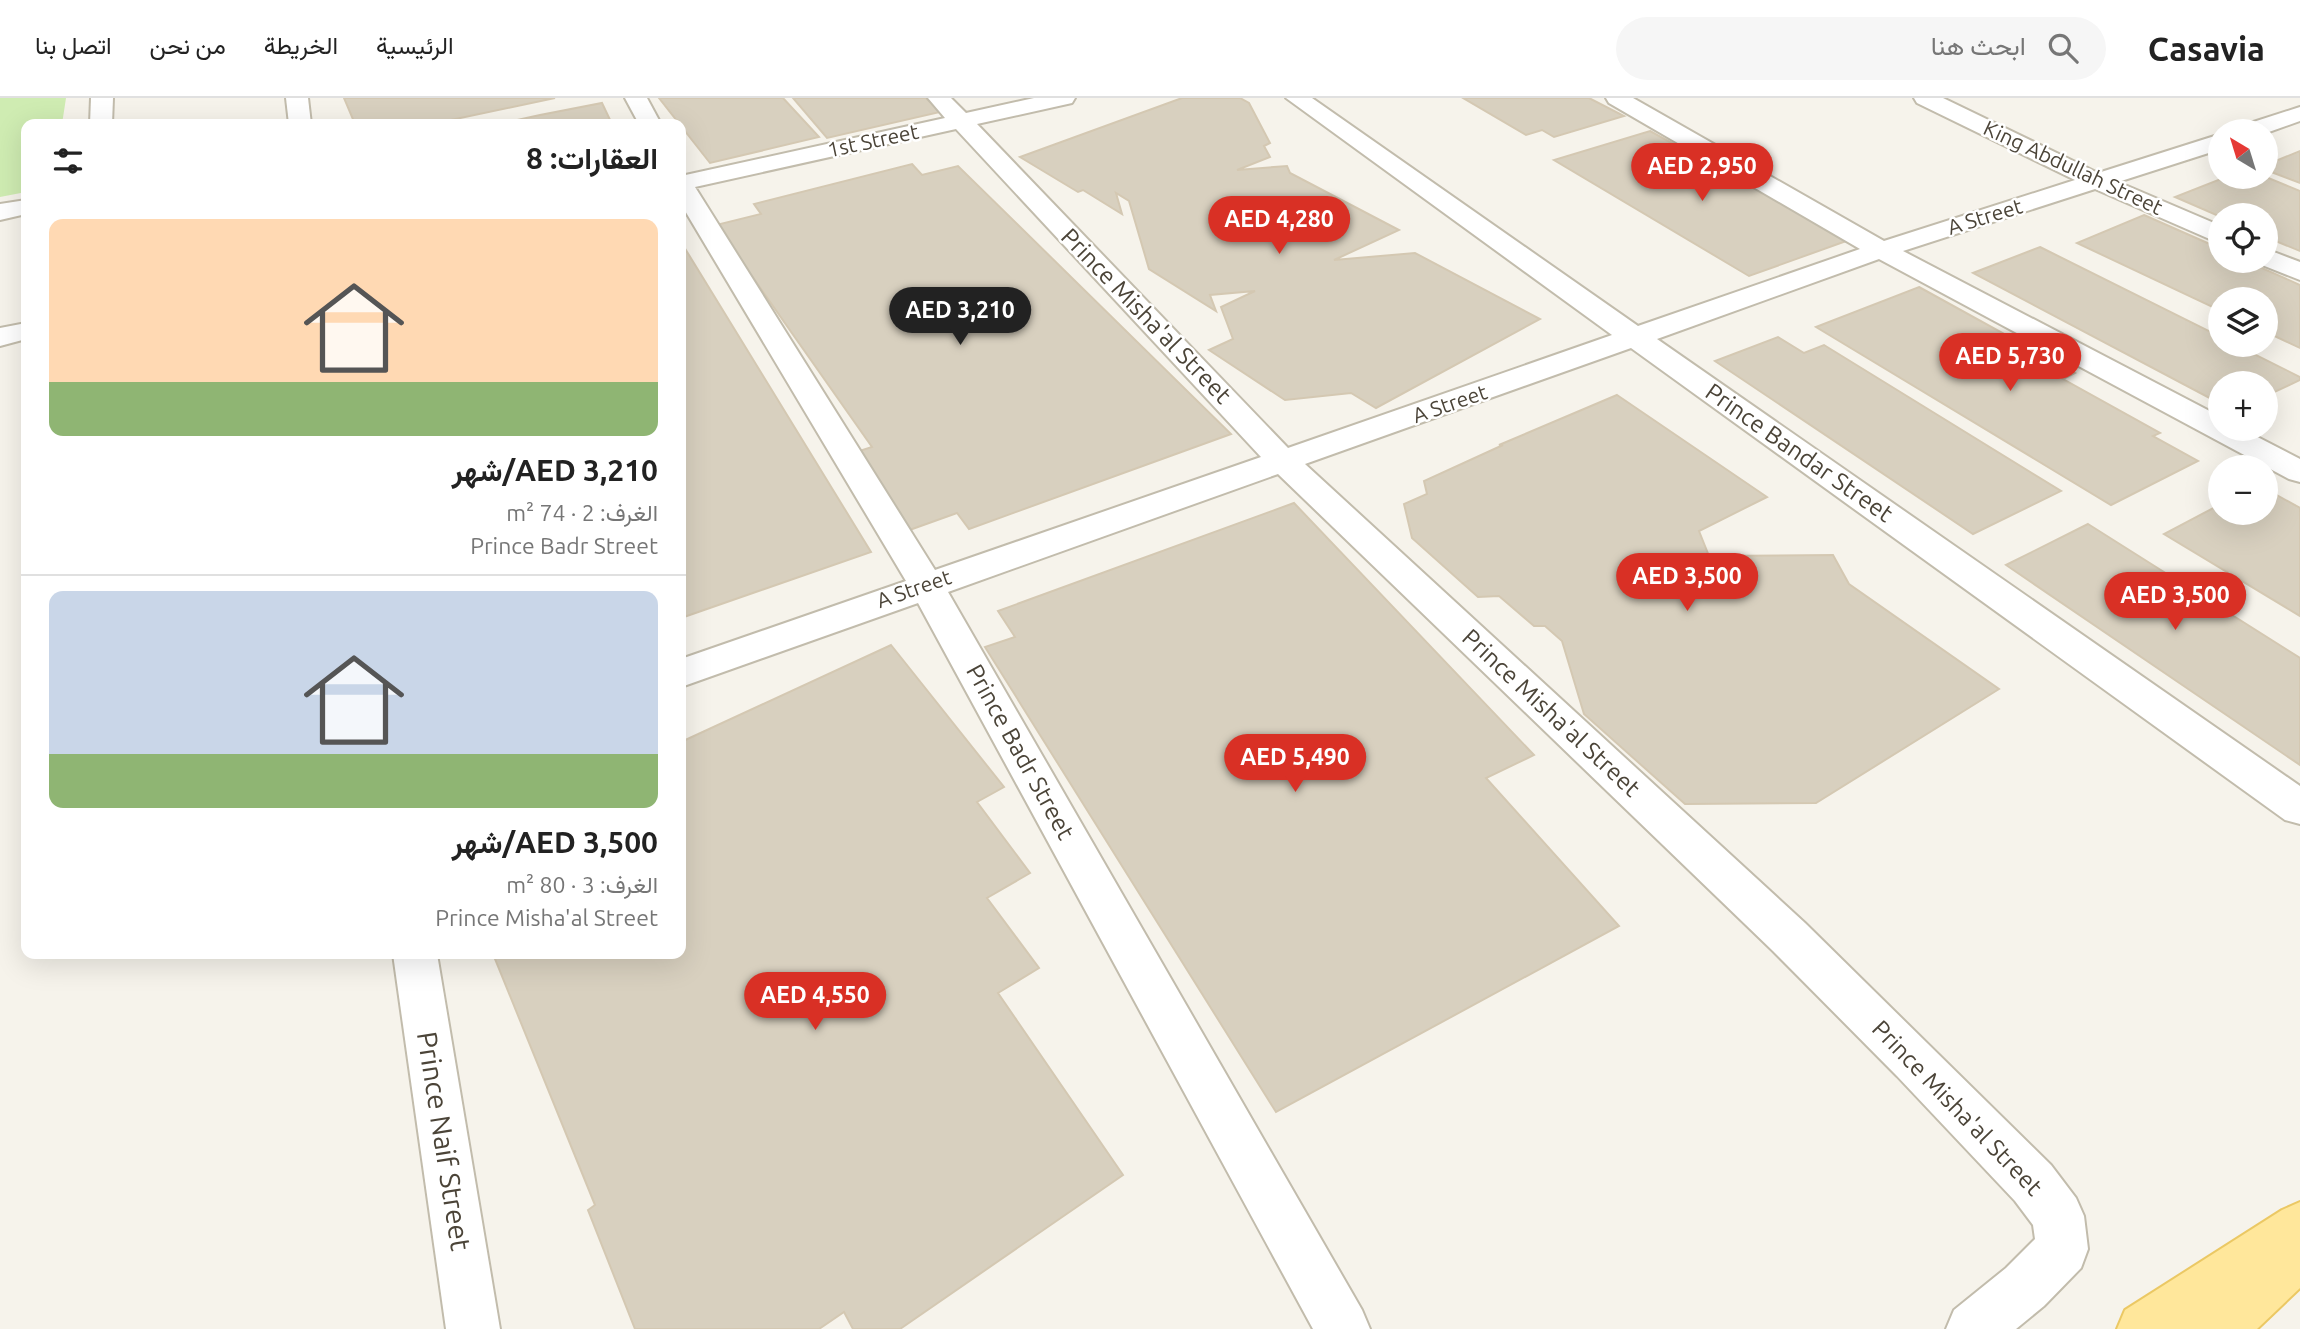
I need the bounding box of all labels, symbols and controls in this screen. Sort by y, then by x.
search box [1616,17,2106,80]
icon: search [2044,29,2082,67]
text: Casavia [2148,30,2265,67]
text: ابحث هنا [1931,31,2026,60]
text: اتصل بنا [35,32,112,59]
text: من نحن [150,32,226,59]
text: الخريطة [264,32,338,59]
text: الرئيسية [376,32,454,59]
street label: King Abdullah Street [1980,115,2167,219]
street label: 1st Street [825,119,921,161]
north arrow [2208,119,2278,189]
map controls [2208,119,2278,525]
text: العقارات: 8 [526,141,658,175]
icon: filters [49,142,87,180]
pin: AED 2,950 [1622,144,1782,203]
text: AED 2,950 [1647,153,1757,178]
street label: A Street [1944,193,2025,239]
pin: AED 4,280 [1199,197,1359,256]
button: locate [2208,203,2278,273]
text: AED 4,280 [1224,206,1334,231]
street label: Prince Misha'al Street [1056,223,1237,409]
icon: home [291,265,417,391]
button: layers [2208,287,2278,357]
pin: AED 3,210 [880,288,1040,347]
text: AED 3,210 [905,297,1015,322]
pin: AED 5,730 [1930,334,2090,393]
text: AED 5,730 [1955,343,2065,368]
button: + [2208,371,2278,441]
street label: Prince Bandar Street [1701,378,1898,528]
street label: A Street [1409,379,1490,427]
text: AED 3,210/شهر [452,453,658,487]
button: − [2208,455,2278,525]
text: الغرف: 2 · 74 m² [506,500,658,525]
text: Prince Badr Street [470,533,658,558]
pin: AED 3,500 [1607,554,1767,613]
text: AED 3,500 [1632,563,1742,588]
street label: A Street [873,564,954,612]
pin: AED 3,500 [2095,573,2255,632]
text: AED 3,500 [2120,582,2230,607]
street label: Prince Misha'al Street [1457,623,1646,802]
icon: home [291,637,417,763]
street label: Prince Badr Street [961,659,1080,845]
pin: AED 5,490 [1215,734,1375,794]
text: AED 5,490 [1240,744,1350,769]
text: AED 3,500/شهر [452,825,658,859]
text: الغرف: 3 · 80 m² [506,872,658,897]
text: Prince Misha'al Street [435,905,658,930]
pin: AED 4,550 [735,972,895,1032]
text: AED 4,550 [760,982,870,1007]
street label: Prince Misha'al Street [1867,1015,2048,1201]
street label: Prince Naif Street [412,1029,477,1253]

